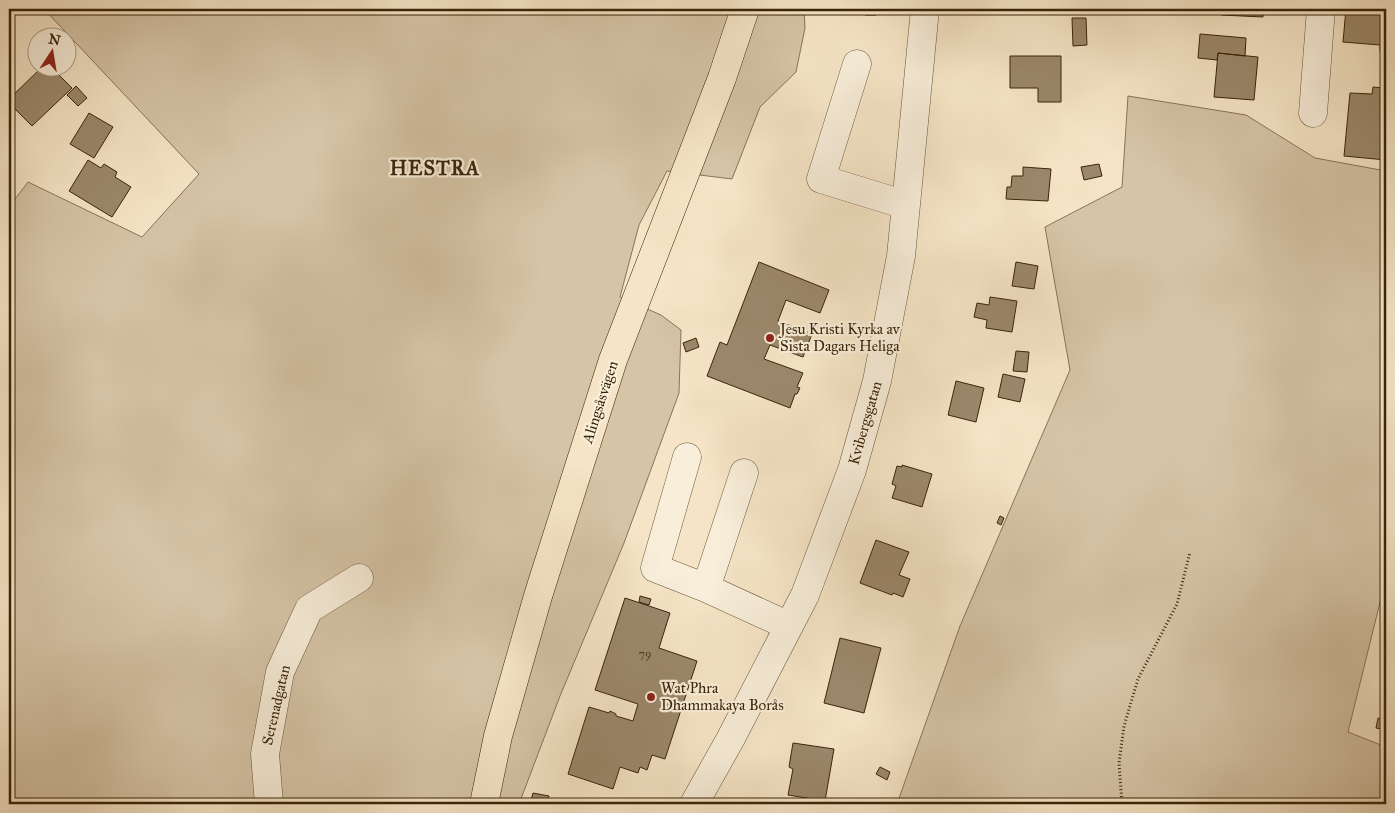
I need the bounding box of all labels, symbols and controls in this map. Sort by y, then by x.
north arrow [28,28,78,78]
text: N [47,30,62,49]
district label: HESTRA [390,156,480,180]
place label: Jesu Kristi Kyrka av Sista Dagars Heliga [778,320,901,355]
marker: Jesu Kristi Kyrka av Sista Dagars Heliga [764,332,776,344]
street label: Alingsåsvägen [578,359,622,446]
street label: Kvibergsgatan [844,379,886,467]
house number: 79 [639,647,651,661]
street label: Serenadgatan [258,663,294,747]
place label: Wat Phra Dhammakaya Borås [661,679,784,714]
marker: Wat Phra Dhammakaya Borås [645,691,657,703]

